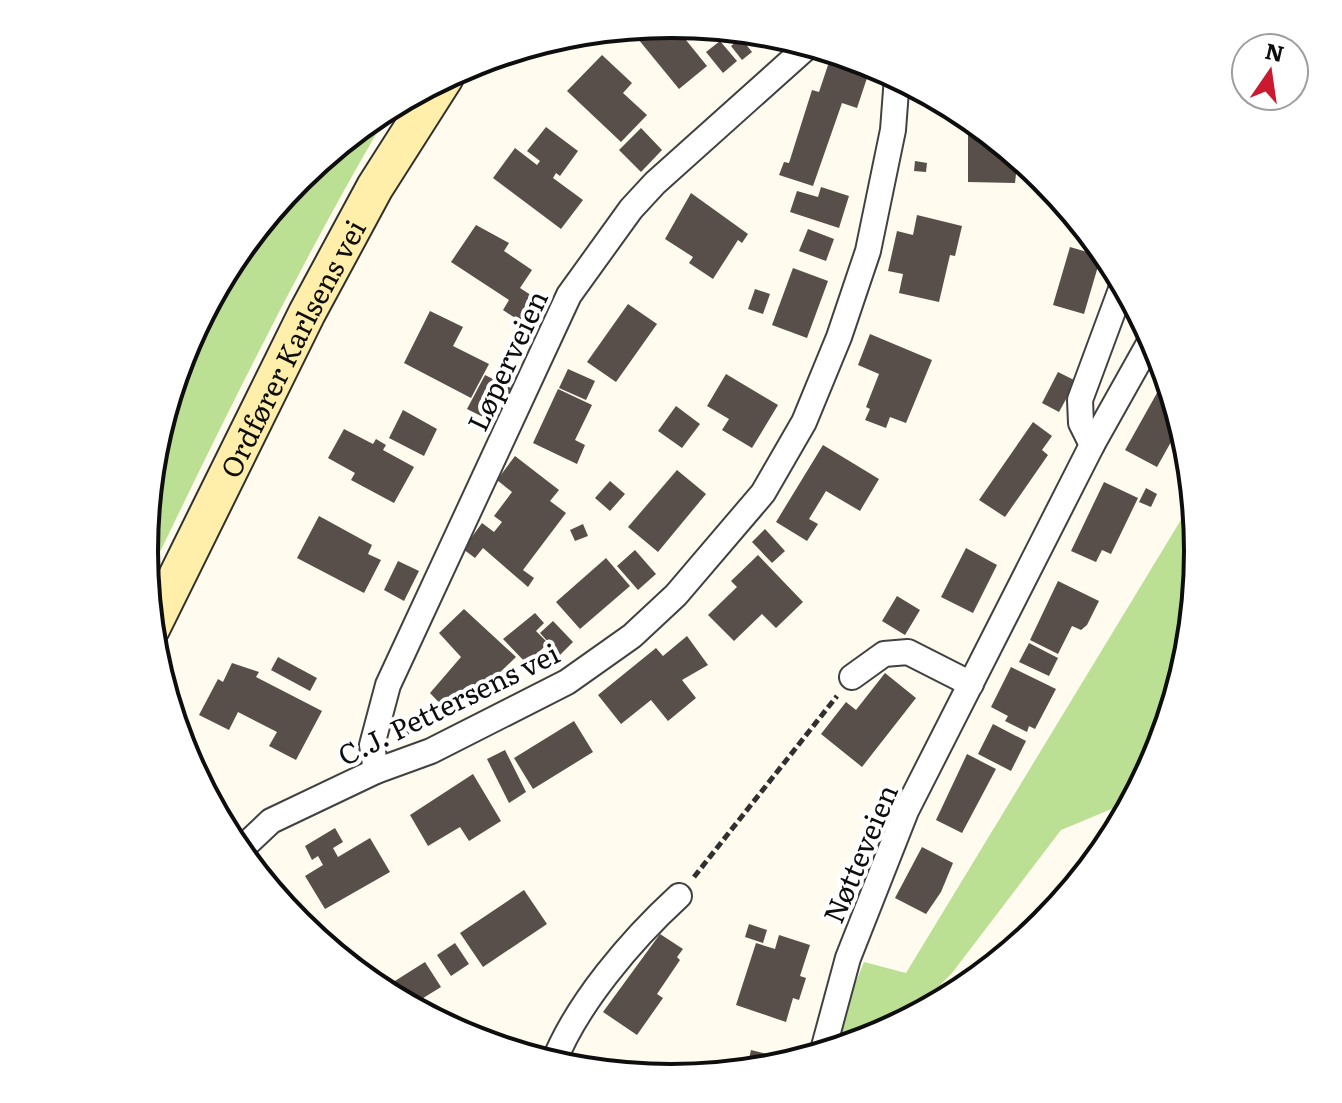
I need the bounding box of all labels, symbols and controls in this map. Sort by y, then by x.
north arrow [1230,32,1310,112]
text: N [1262,33,1288,69]
street label: Ordfører Karlsens vei [208,211,375,485]
street label: Løperveien [455,283,557,437]
street label: C.J. Pettersens vei [330,631,566,775]
street label: Nøtteveien [811,777,907,929]

